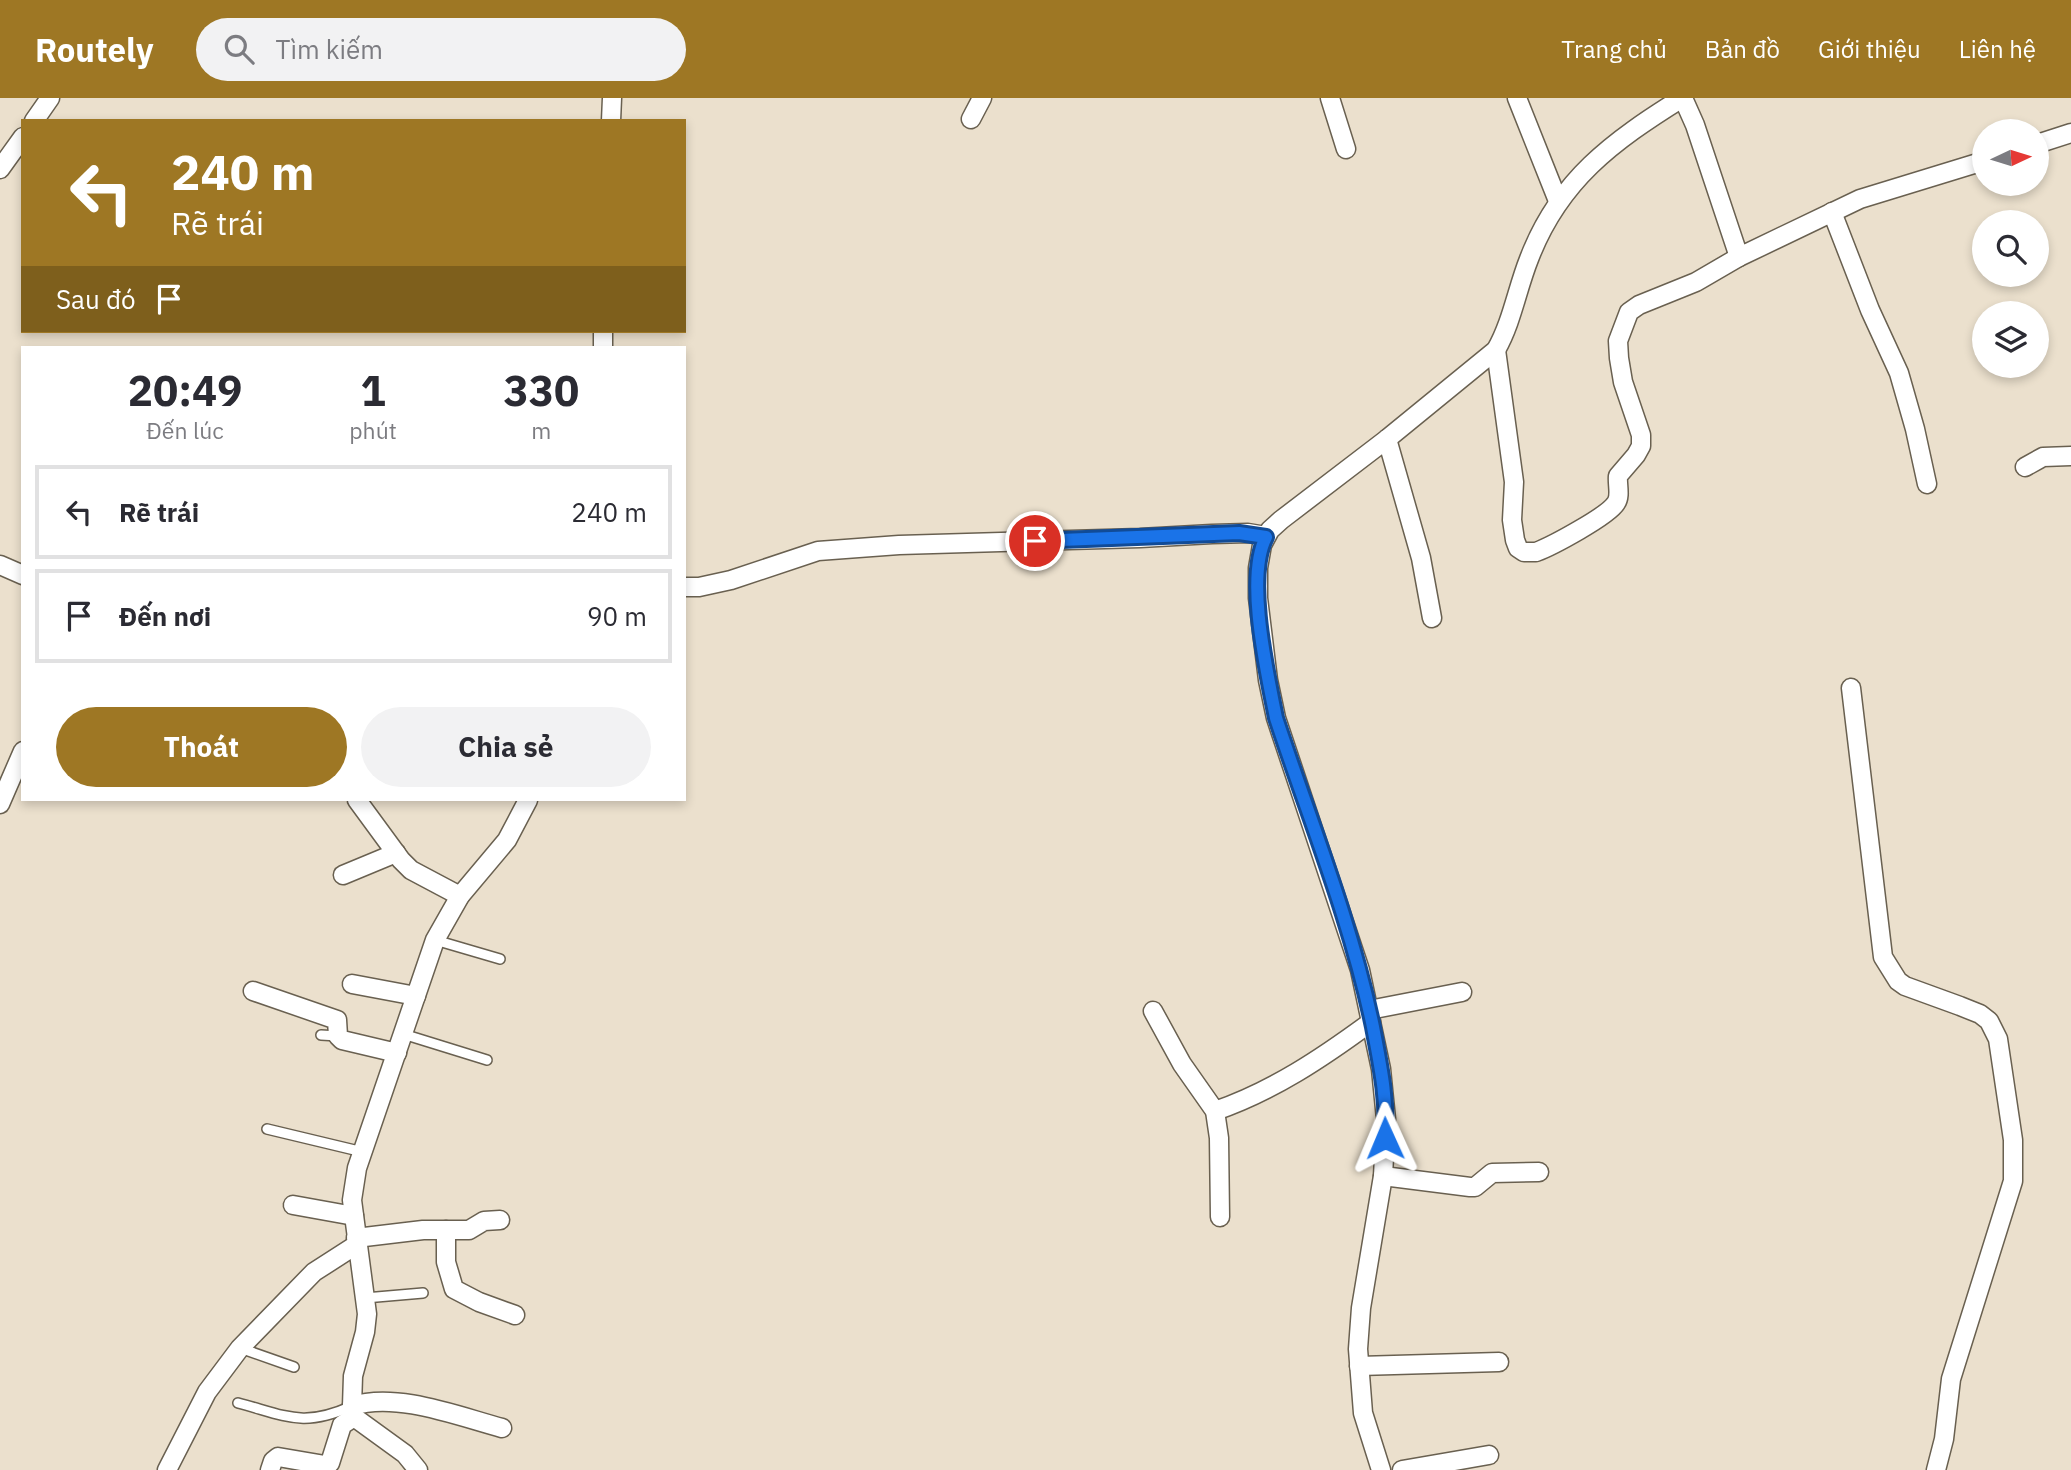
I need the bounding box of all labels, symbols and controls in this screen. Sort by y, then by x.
search box [196,18,686,81]
text: Routely [35,28,154,71]
icon: search [220,30,258,68]
text: Tìm kiếm [276,32,383,66]
text: Trang chủ [1561,33,1667,65]
text: Bản đồ [1705,33,1780,65]
text: Giới thiệu [1818,33,1921,65]
text: Liên hệ [1959,33,2036,65]
north arrow [1972,119,2049,196]
map controls [1972,119,2049,378]
text: 240 m [171,140,315,203]
icon: left [56,147,147,238]
text: Rẽ trái [171,202,264,244]
button: search [1972,210,2049,287]
icon: arrive [150,280,188,318]
text: Sau đó [56,282,136,316]
button: layers [1972,301,2049,378]
text: 20:49 [128,363,242,418]
text: 1 [360,363,386,418]
text: 330 [504,363,579,418]
text: Đến lúc [146,415,224,445]
text: phút [349,415,397,445]
text: m [531,415,551,445]
icon: left [60,493,98,531]
text: Rẽ trái [119,495,199,529]
text: 240 m [571,495,647,529]
pin [1005,511,1065,571]
icon: arrive [1016,522,1054,560]
icon: arrive [60,597,98,635]
text: Đến nơi [119,599,211,633]
text: 90 m [587,599,647,633]
button: Thoát [56,707,347,787]
button: Chia sẻ [361,707,651,787]
position arrow [1348,1101,1422,1175]

